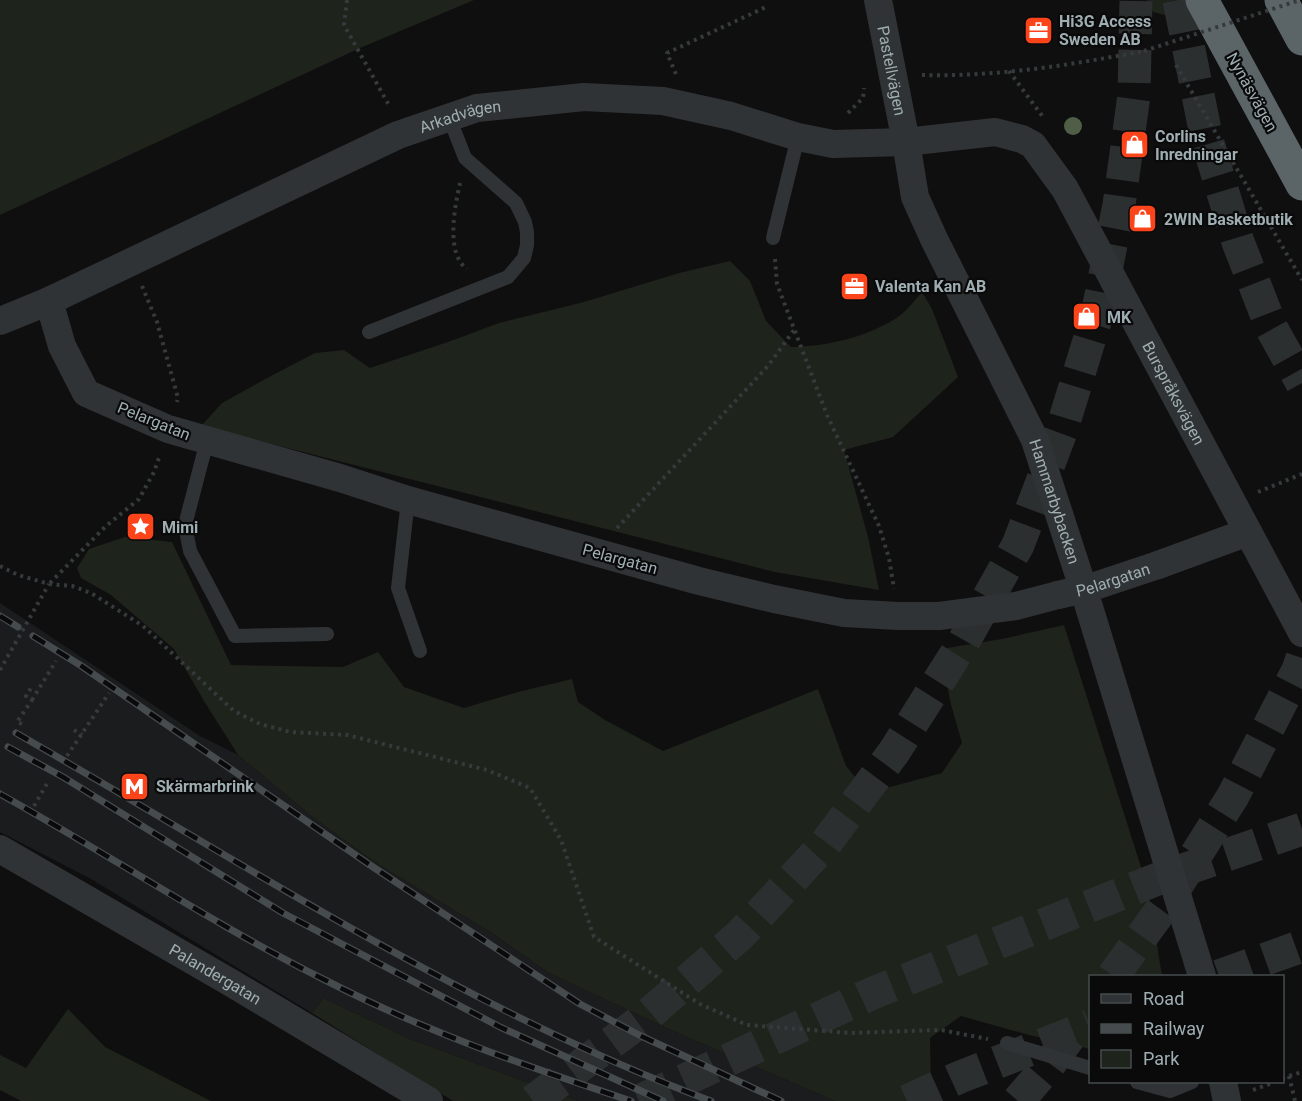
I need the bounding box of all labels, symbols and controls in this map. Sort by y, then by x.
place label: Hi3G Access Sweden AB [1059,12,1151,49]
office icon: Hi3G Access Sweden AB [1022,14,1054,46]
street label: Pastellvägen [874,24,910,117]
street label: Nynäsvägen [1222,49,1282,135]
street label: Arkadvägen [417,96,502,137]
place label: Corlins Inredningar [1155,127,1238,164]
shop icon: Corlins Inredningar [1118,129,1150,161]
shop icon: 2WIN Basketbutik [1127,203,1159,235]
place label: 2WIN Basketbutik [1164,210,1293,229]
office icon: Valenta Kan AB [838,270,870,302]
place label: Valenta Kan AB [875,277,986,296]
shop icon: MK [1070,301,1102,333]
place label: MK [1107,308,1132,327]
street label: Burspråksvägen [1139,338,1209,448]
street label: Pelargatan [115,398,193,444]
street label: Hammarbybacken [1026,437,1084,566]
place icon: Mimi [125,511,157,543]
place label: Mimi [162,518,198,537]
street label: Pelargatan [580,540,660,578]
street label: Pelargatan [1074,559,1152,600]
metro station icon: Skärmarbrink [119,770,151,802]
place label: Skärmarbrink [156,777,254,796]
street label: Palandergatan [166,940,265,1008]
legend [1089,975,1284,1083]
text: Road [1143,988,1184,1009]
text: Railway [1143,1018,1205,1039]
text: Park [1143,1048,1180,1069]

